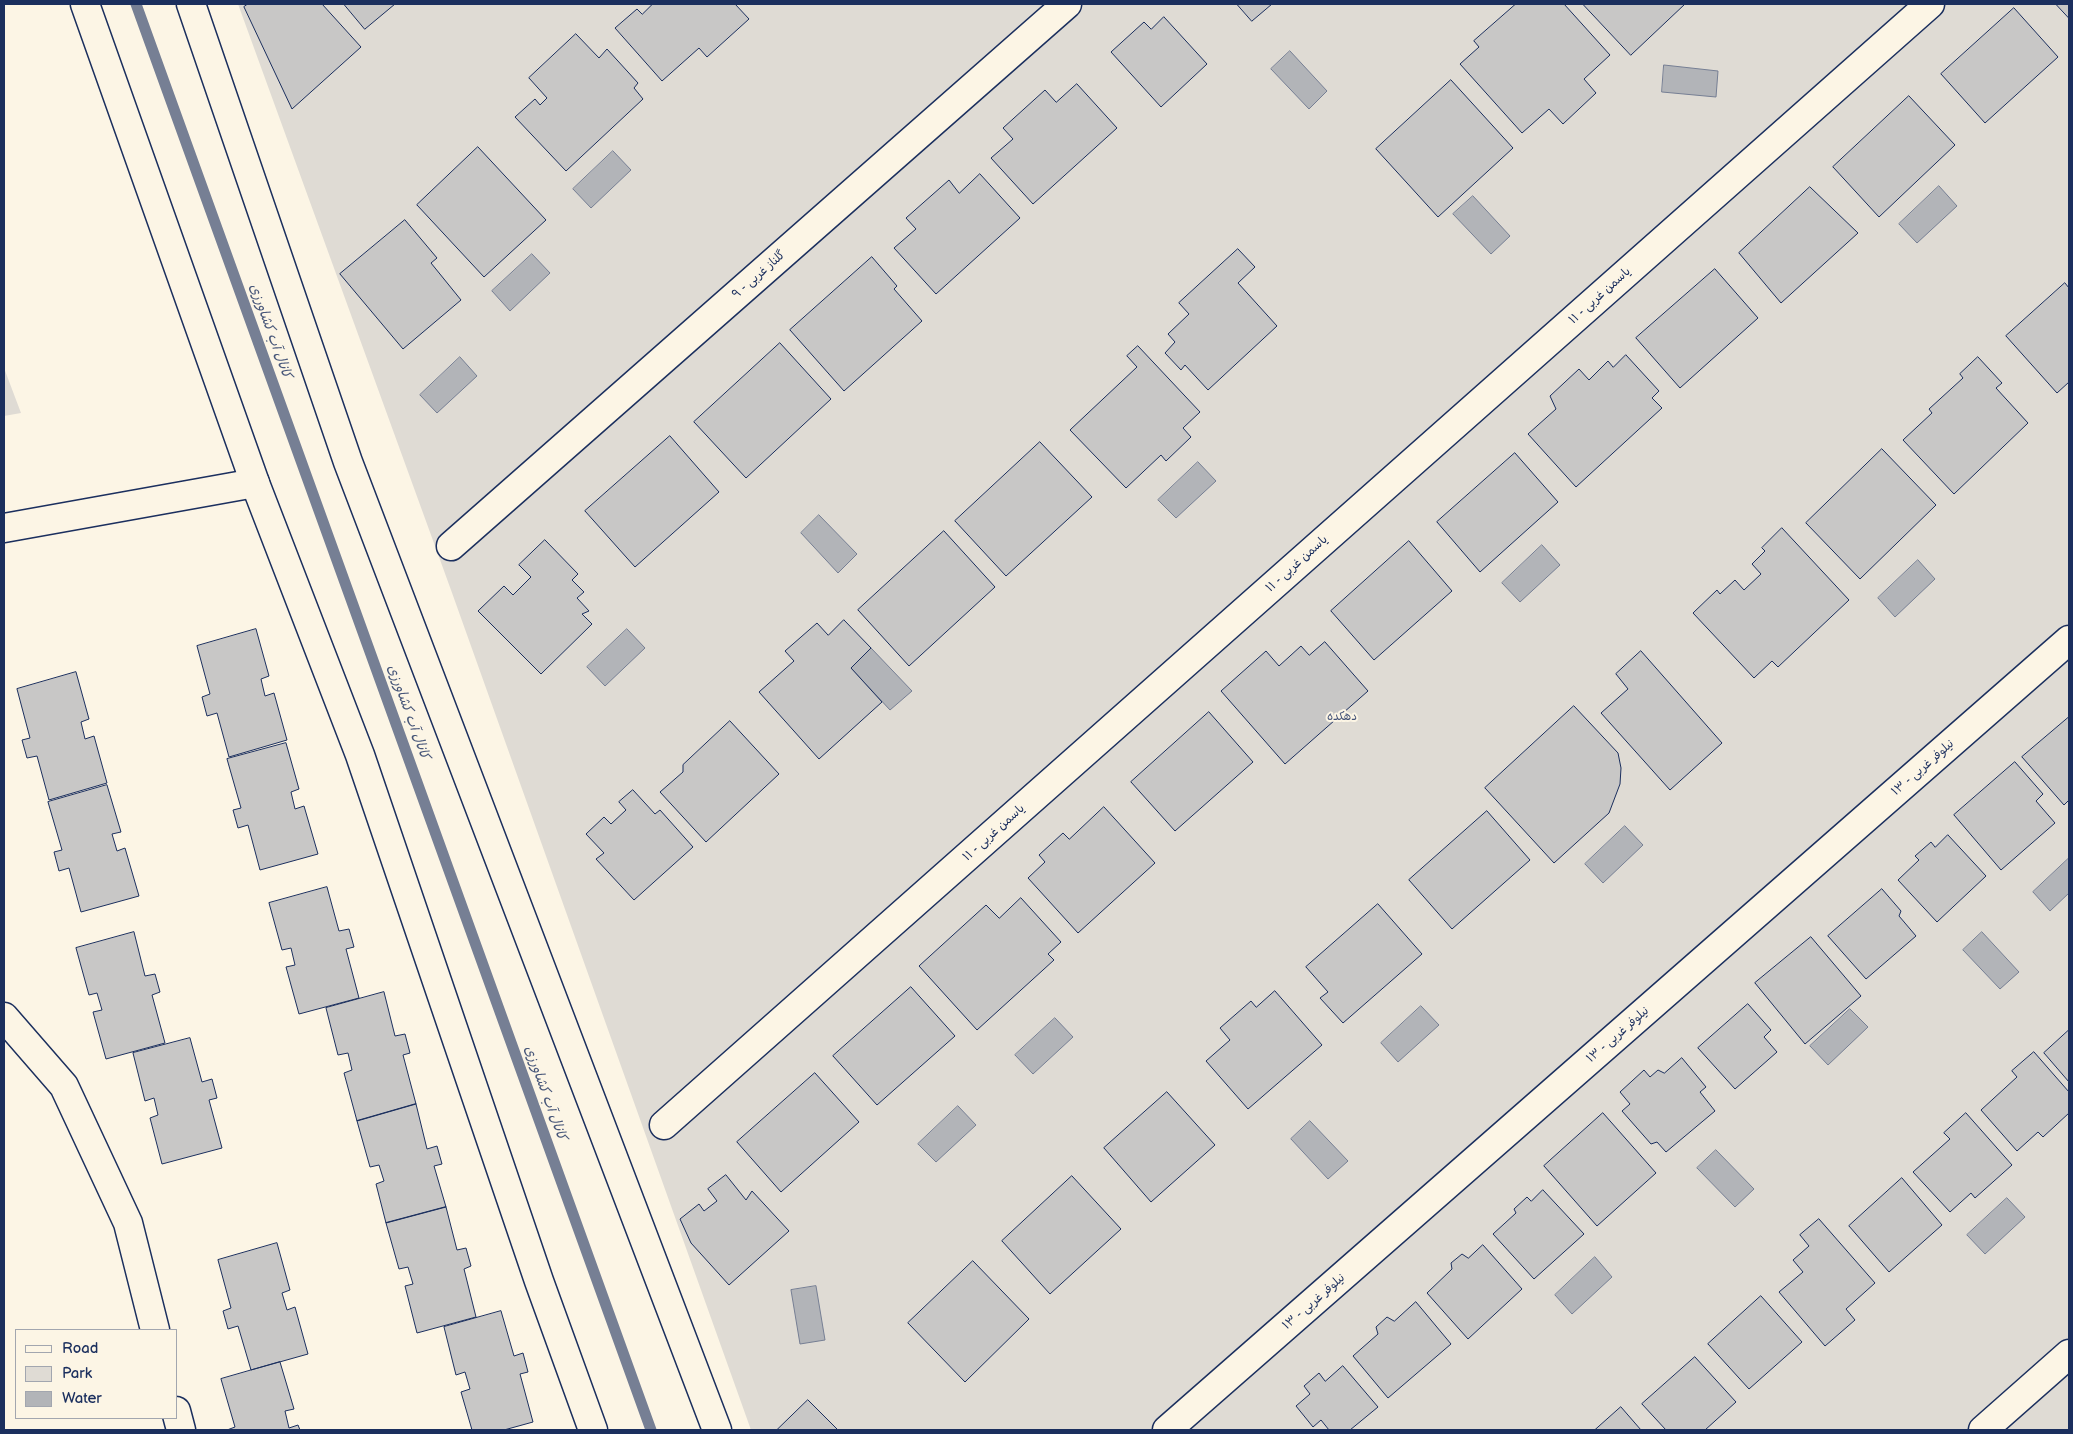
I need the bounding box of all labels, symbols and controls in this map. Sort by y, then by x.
street label: گلناز غربی - ۹ [730,248,788,302]
street label: یاسمن غربی - ۱۱ [1566,265,1634,327]
water label: کانال آب کشاورزی [245,281,295,381]
street label: یاسمن غربی - ۱۱ [1263,533,1331,595]
water label: کانال آب کشاورزی [383,662,433,762]
park label: دهکده [1327,710,1357,724]
street label: نیلوفر غربی - ۱۳ [1889,737,1957,799]
street label: یاسمن غربی - ۱۱ [960,802,1028,864]
street label: نیلوفر غربی - ۱۳ [1584,1004,1652,1066]
water label: کانال آب کشاورزی [520,1043,570,1143]
street label: نیلوفر غربی - ۱۳ [1280,1271,1348,1333]
legend [15,1329,178,1419]
text: Road [62,1339,98,1358]
text: Park [62,1364,92,1383]
text: Water [62,1389,102,1408]

